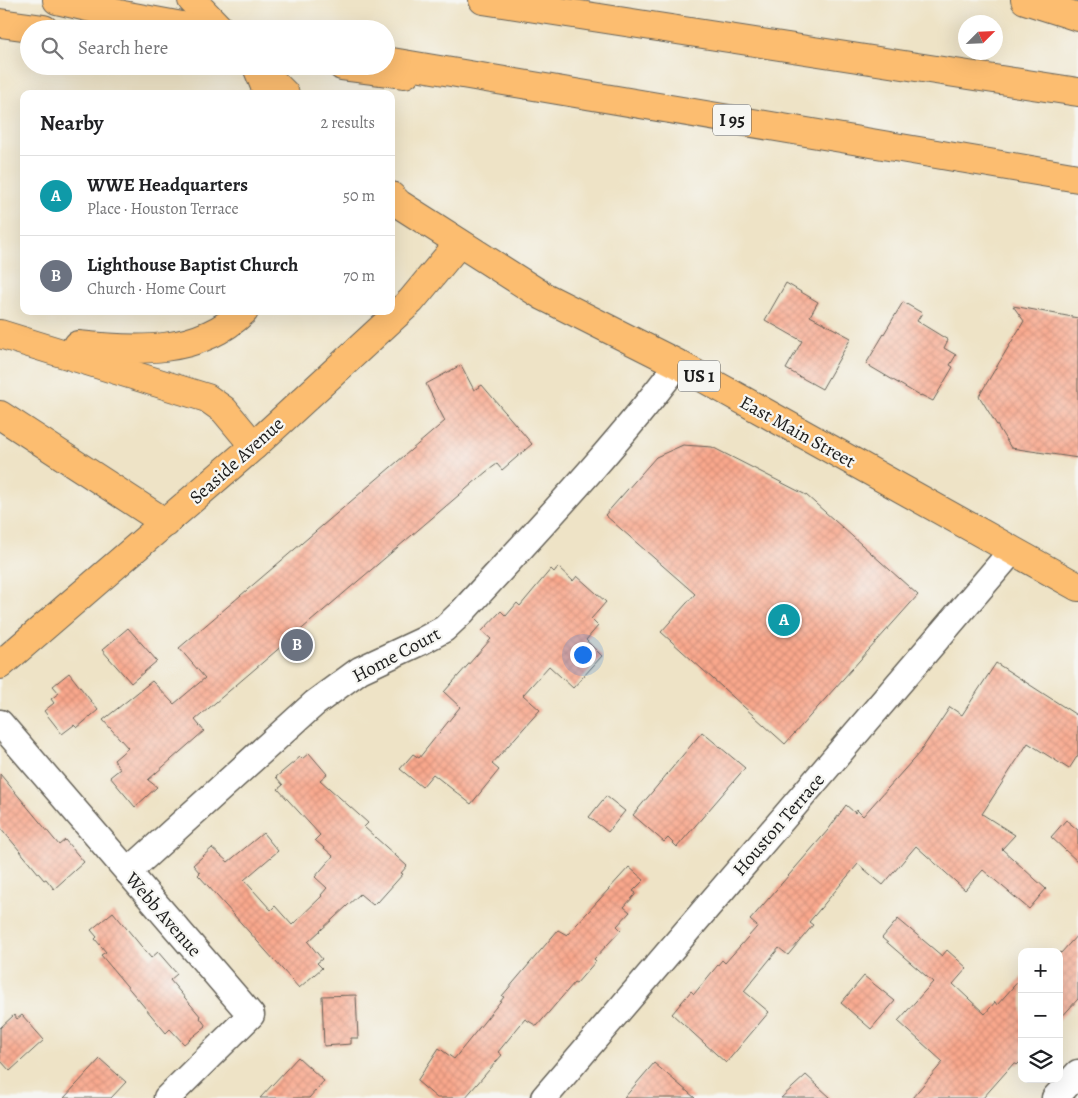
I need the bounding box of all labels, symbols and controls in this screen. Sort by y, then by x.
north arrow [958,15,1003,60]
search box [20,20,395,75]
icon: search [38,34,66,62]
text: Search here [78,35,168,61]
road number: I 95 [713,104,751,136]
text: Nearby [40,109,103,137]
text: 2 results [320,112,375,134]
text: WWE Headquarters [87,172,248,198]
text: A [51,185,61,207]
text: 50 m [343,185,375,207]
text: Place · Houston Terrace [87,198,239,220]
text: Lighthouse Baptist Church [87,252,298,278]
text: B [51,265,61,287]
text: 70 m [343,265,375,287]
text: Church · Home Court [87,278,226,300]
road number: US 1 [678,361,720,392]
street label: East Main Street [735,389,860,474]
street label: Seaside Avenue [184,411,290,510]
pin: A [768,601,800,639]
street label: Home Court [348,621,445,689]
pin: B [281,626,313,664]
your location [570,642,596,668]
street label: Houston Terrace [727,768,831,882]
street label: Webb Avenue [119,866,207,963]
map controls [1018,948,1063,1083]
button: + [1018,948,1063,993]
button: − [1018,993,1063,1038]
button: layers [1018,1038,1063,1083]

